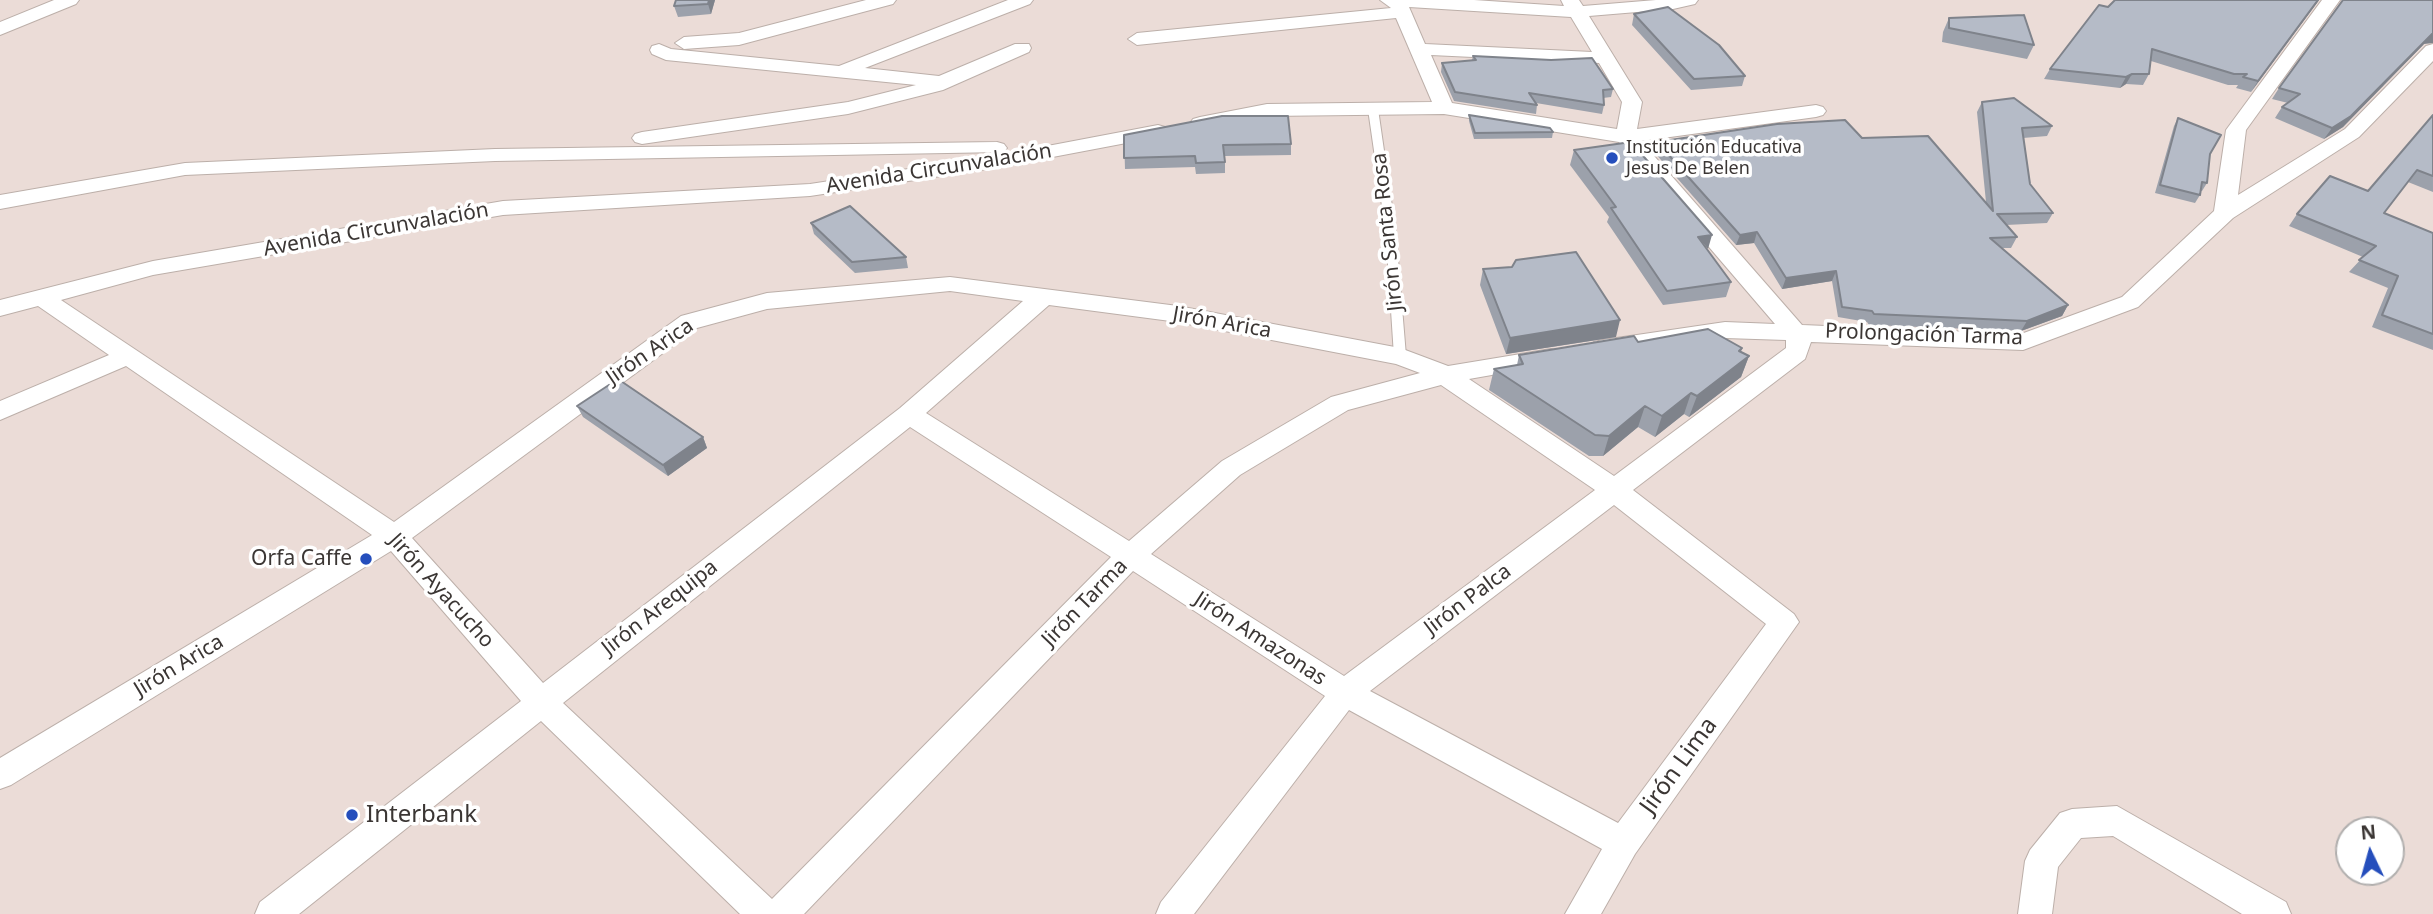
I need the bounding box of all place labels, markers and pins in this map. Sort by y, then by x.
place label: Institución Educativa Jesus De Belen [1626,137,1802,180]
marker: Institución Educativa Jesus De Belen [1604,150,1620,166]
place label: Orfa Caffe [251,546,352,572]
marker: Orfa Caffe [358,551,374,567]
place label: Interbank [366,801,477,829]
marker: Interbank [344,807,360,823]

